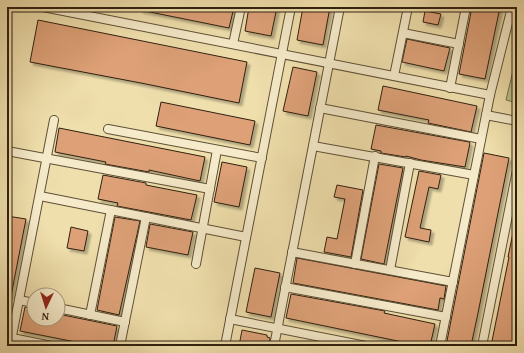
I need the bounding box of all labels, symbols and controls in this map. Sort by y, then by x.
north arrow [26,287,66,327]
text: N [40,309,50,325]

